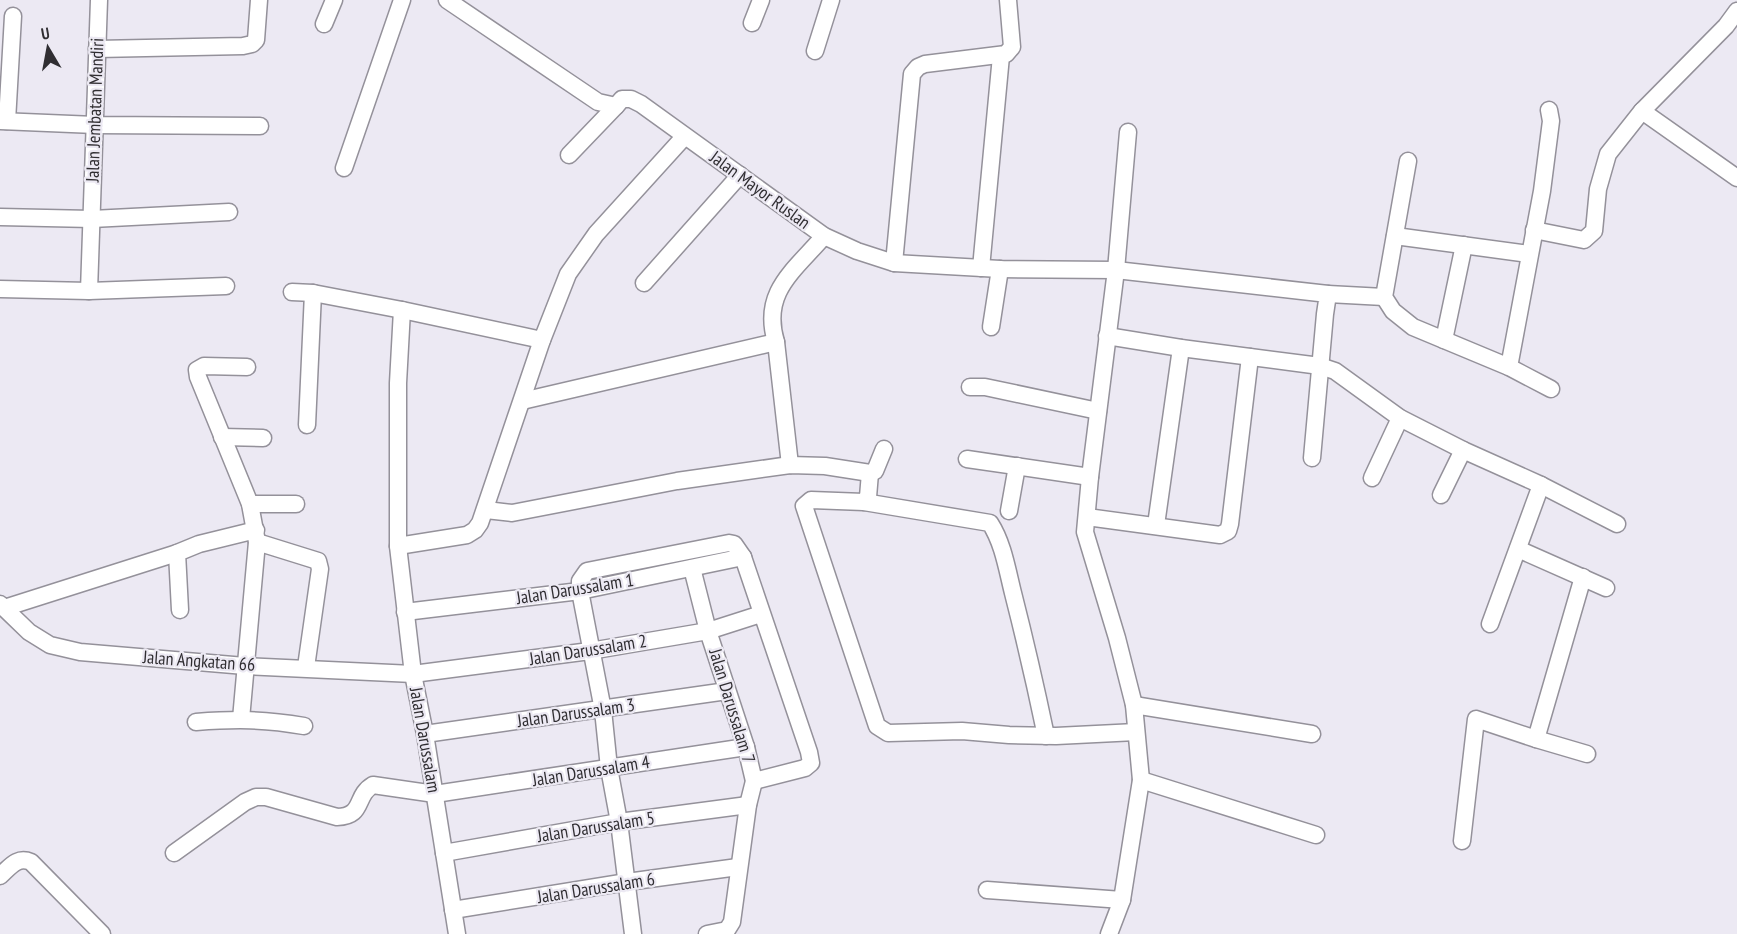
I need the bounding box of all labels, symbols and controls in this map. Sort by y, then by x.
north arrow [18,18,78,78]
text: U [40,23,51,44]
street label: Jalan Jembatan Mandiri [80,38,109,183]
street label: Jalan Mayor Ruslan [705,145,815,234]
street label: Jalan Darussalam 1 [514,568,635,609]
street label: Jalan Darussalam 2 [527,629,648,670]
street label: Jalan Angkatan 66 [141,645,256,676]
street label: Jalan Darussalam 7 [704,645,761,766]
street label: Jalan Darussalam [405,684,446,794]
street label: Jalan Darussalam 3 [515,693,636,732]
street label: Jalan Darussalam 4 [530,750,651,791]
street label: Jalan Darussalam 5 [535,806,656,847]
street label: Jalan Darussalam 6 [535,867,656,908]

